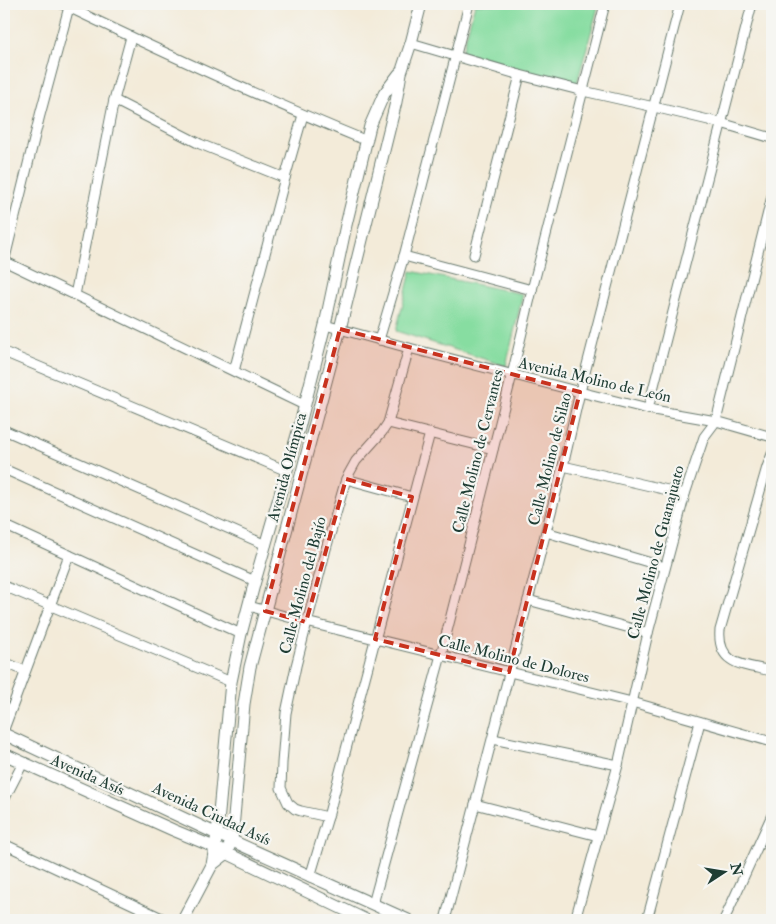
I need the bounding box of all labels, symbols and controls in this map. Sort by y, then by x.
street label: Avenida Molino de León [516,352,673,407]
street label: Calle Molino de Cervantes [448,367,508,535]
street label: Calle Molino de Silao [524,390,576,528]
street label: Avenida Olímpica [263,410,312,525]
street label: Calle Molino de Guanajuato [623,463,689,641]
street label: Calle Molino del Bajío [275,514,331,656]
street label: Calle Molino de Dolores [436,630,591,687]
street label: Avenida Asís [47,749,128,800]
street label: Avenida Ciudad Asís [148,777,274,850]
north arrow [698,846,748,896]
text: N [726,861,746,878]

